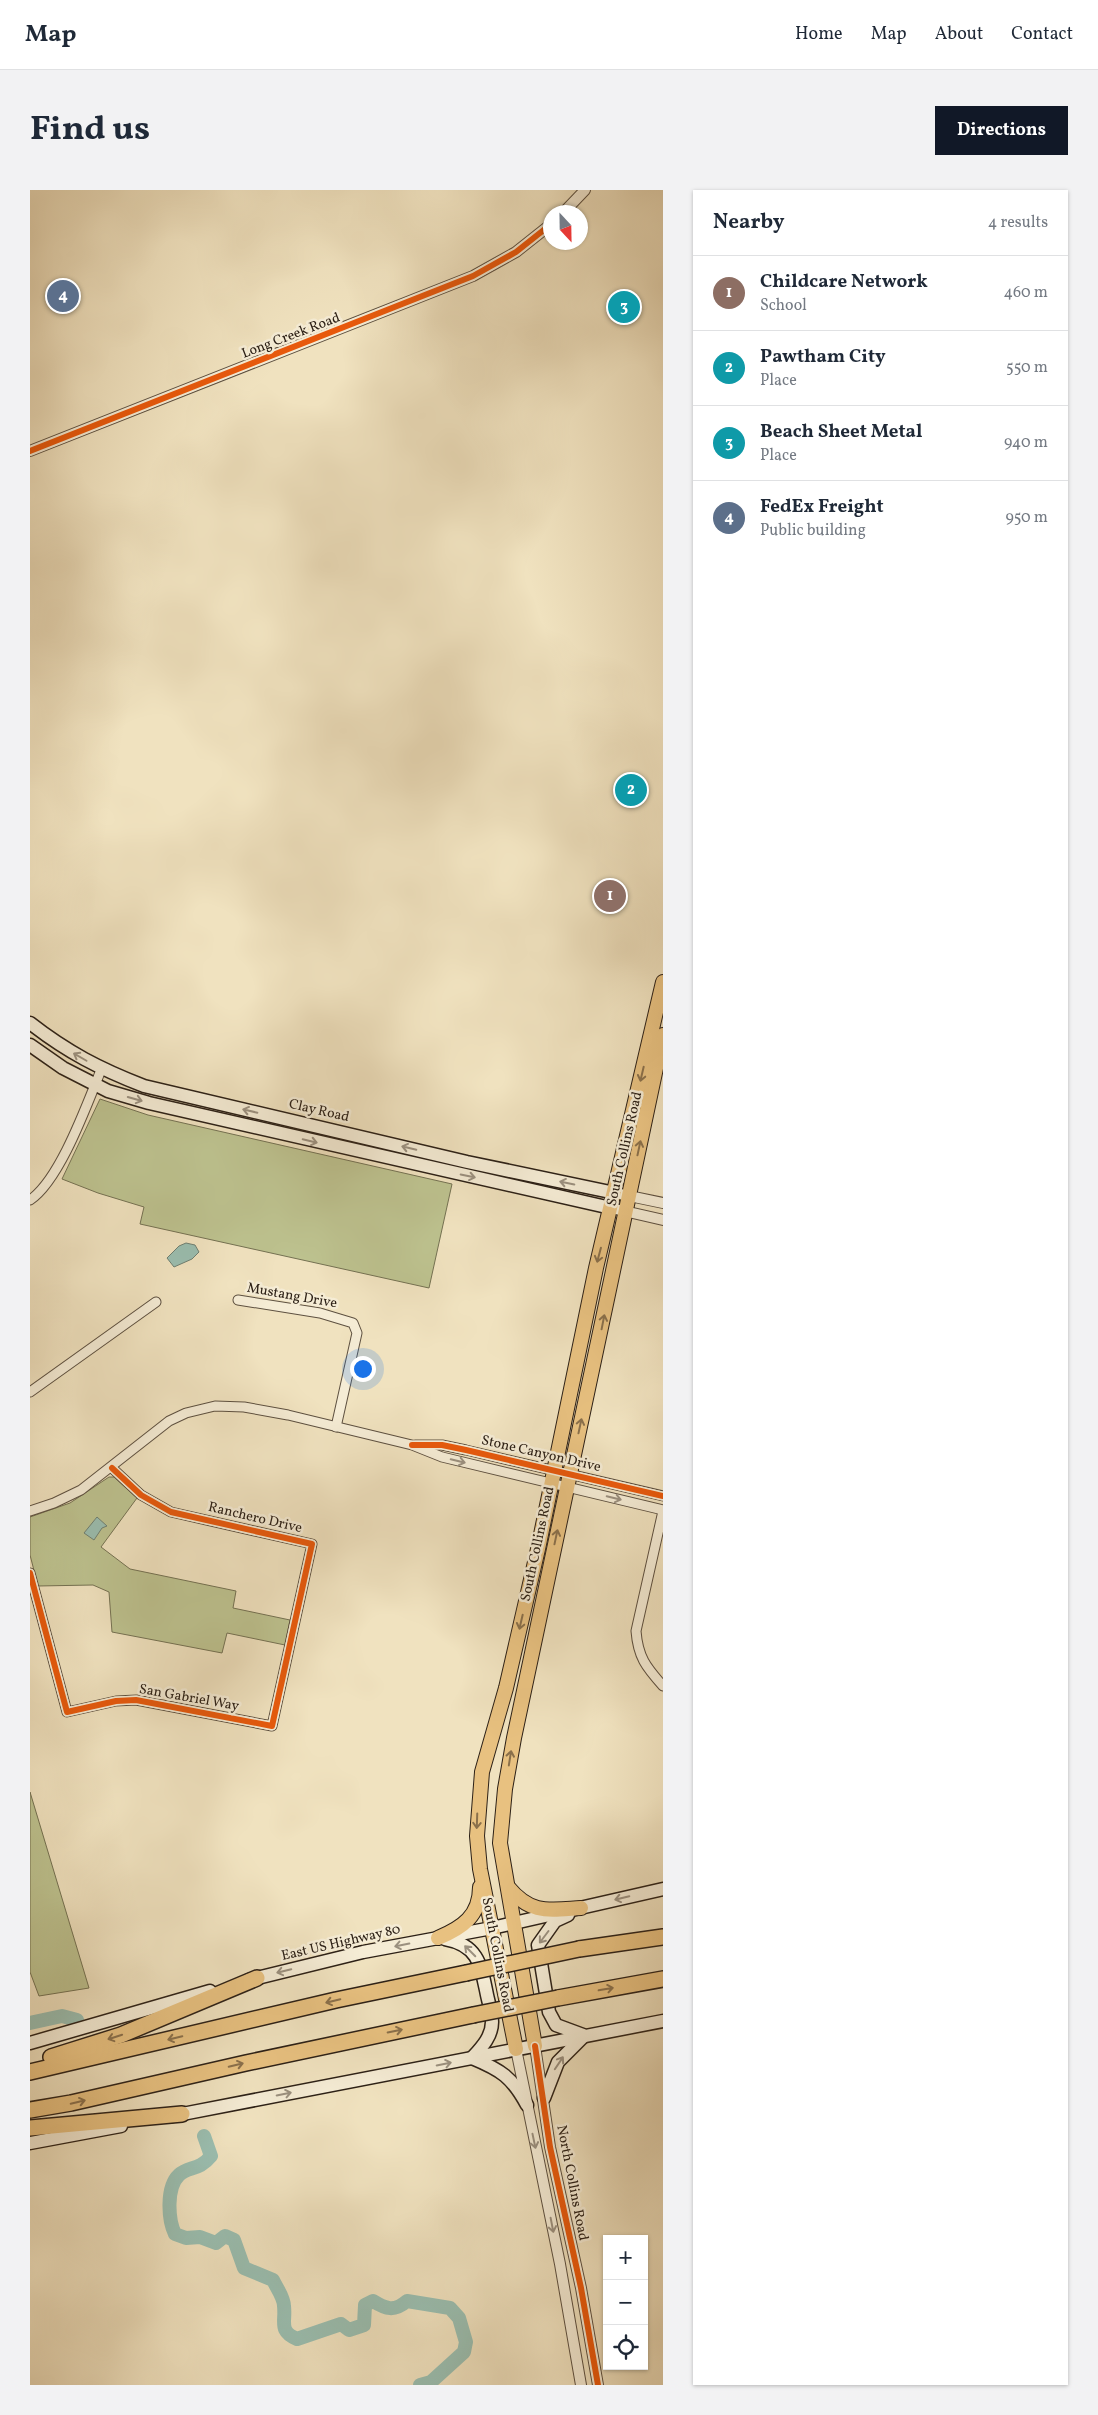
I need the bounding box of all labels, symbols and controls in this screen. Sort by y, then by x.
text: Map [25,18,76,52]
text: Home [795,22,843,47]
text: Map [871,22,907,47]
text: About [935,22,983,47]
text: Contact [1011,22,1073,47]
text: Find us [30,106,150,154]
button: Directions [935,106,1068,155]
north arrow [543,205,588,250]
text: Nearby [713,208,784,237]
text: 4 results [988,212,1048,234]
text: Childcare Network [760,269,928,295]
pin: 4 [47,277,79,315]
text: 1 [726,282,732,304]
text: 460 m [1004,282,1048,304]
pin: 3 [608,288,640,326]
text: School [760,295,807,317]
street label: Long Creek Road [239,308,343,363]
text: Pawtham City [760,344,886,370]
text: 2 [725,357,733,379]
text: 550 m [1006,357,1048,379]
text: Place [760,370,797,392]
text: Beach Sheet Metal [760,419,922,445]
text: 3 [725,432,733,454]
text: 940 m [1004,432,1048,454]
text: Place [760,445,797,467]
text: FedEx Freight [760,494,884,520]
text: 4 [724,507,734,529]
text: 950 m [1006,507,1048,529]
text: Public building [760,520,866,542]
pin: 2 [615,771,647,809]
pin: 1 [594,877,626,915]
one-way arrow [73,1052,87,1062]
one-way arrow [637,1066,646,1082]
street label: South Collins Road [603,1090,647,1208]
one-way arrow [126,1094,142,1104]
street label: Clay Road [287,1095,351,1127]
one-way arrow [243,1106,259,1115]
one-way arrow [301,1137,317,1146]
one-way arrow [635,1141,644,1157]
one-way arrow [401,1143,417,1152]
one-way arrow [460,1172,476,1181]
one-way arrow [560,1178,576,1188]
one-way arrow [594,1247,603,1263]
street label: Mustang Drive [246,1279,339,1313]
one-way arrow [598,1314,608,1330]
your location [350,1356,376,1382]
one-way arrow [576,1418,585,1434]
street label: Stone Canyon Drive [479,1431,603,1477]
one-way arrow [450,1457,466,1467]
street label: South Collins Road [517,1485,559,1603]
one-way arrow [606,1494,622,1503]
street label: Ranchero Drive [206,1498,304,1538]
one-way arrow [552,1530,561,1546]
one-way arrow [516,1614,525,1630]
street label: San Gabriel Way [138,1680,241,1716]
one-way arrow [506,1751,516,1767]
one-way arrow [472,1812,482,1829]
one-way arrow [615,1894,631,1903]
street label: South Collins Road [477,1896,517,2014]
street label: East US Highway 80 [280,1920,402,1966]
one-way arrow [538,1930,549,1943]
one-way arrow [394,1940,410,1950]
one-way arrow [464,1945,476,1957]
one-way arrow [276,1967,292,1976]
one-way arrow [598,1984,614,1994]
one-way arrow [325,1997,341,2006]
one-way arrow [387,2026,403,2035]
one-way arrow [108,2033,124,2043]
one-way arrow [167,2034,183,2043]
one-way arrow [554,2056,564,2070]
one-way arrow [435,2058,451,2068]
one-way arrow [228,2060,244,2069]
one-way arrow [276,2089,292,2099]
one-way arrow [70,2097,86,2106]
street label: North Collins Road [551,2123,593,2243]
one-way arrow [530,2133,539,2149]
one-way arrow [548,2217,557,2233]
map controls [603,2235,648,2370]
button: + [603,2235,648,2280]
button: − [603,2280,648,2325]
button: locate [603,2325,648,2370]

